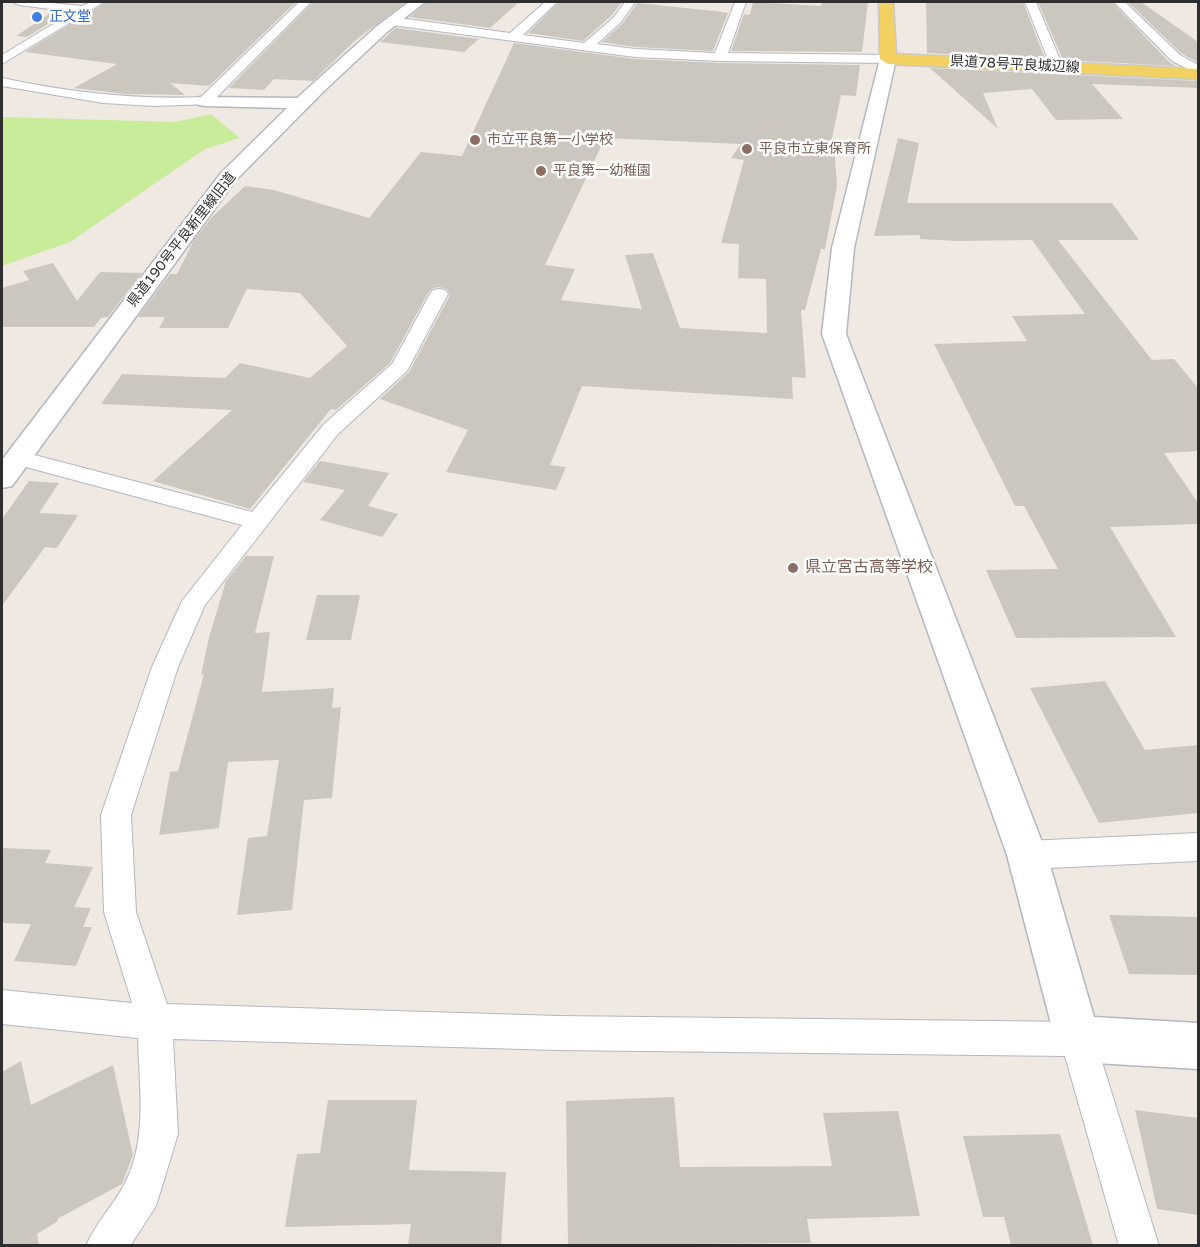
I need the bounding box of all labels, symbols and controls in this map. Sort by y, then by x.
place label: 正文堂 [49,9,91,25]
marker: 正文堂 [30,10,44,24]
street label: 県道78号平良城辺線 [950,53,1080,77]
place label: 市立平良第一小学校 [487,132,613,148]
marker: 市立平良第一小学校 [468,133,482,147]
place label: 平良市立東保育所 [759,141,871,157]
marker: 平良市立東保育所 [740,142,754,156]
place label: 平良第一幼稚園 [553,163,651,179]
marker: 平良第一幼稚園 [534,164,548,178]
street label: 県道190号平良新里線旧道 [124,169,240,311]
place label: 県立宮古高等学校 [805,558,933,578]
marker: 県立宮古高等学校 [786,561,800,575]

